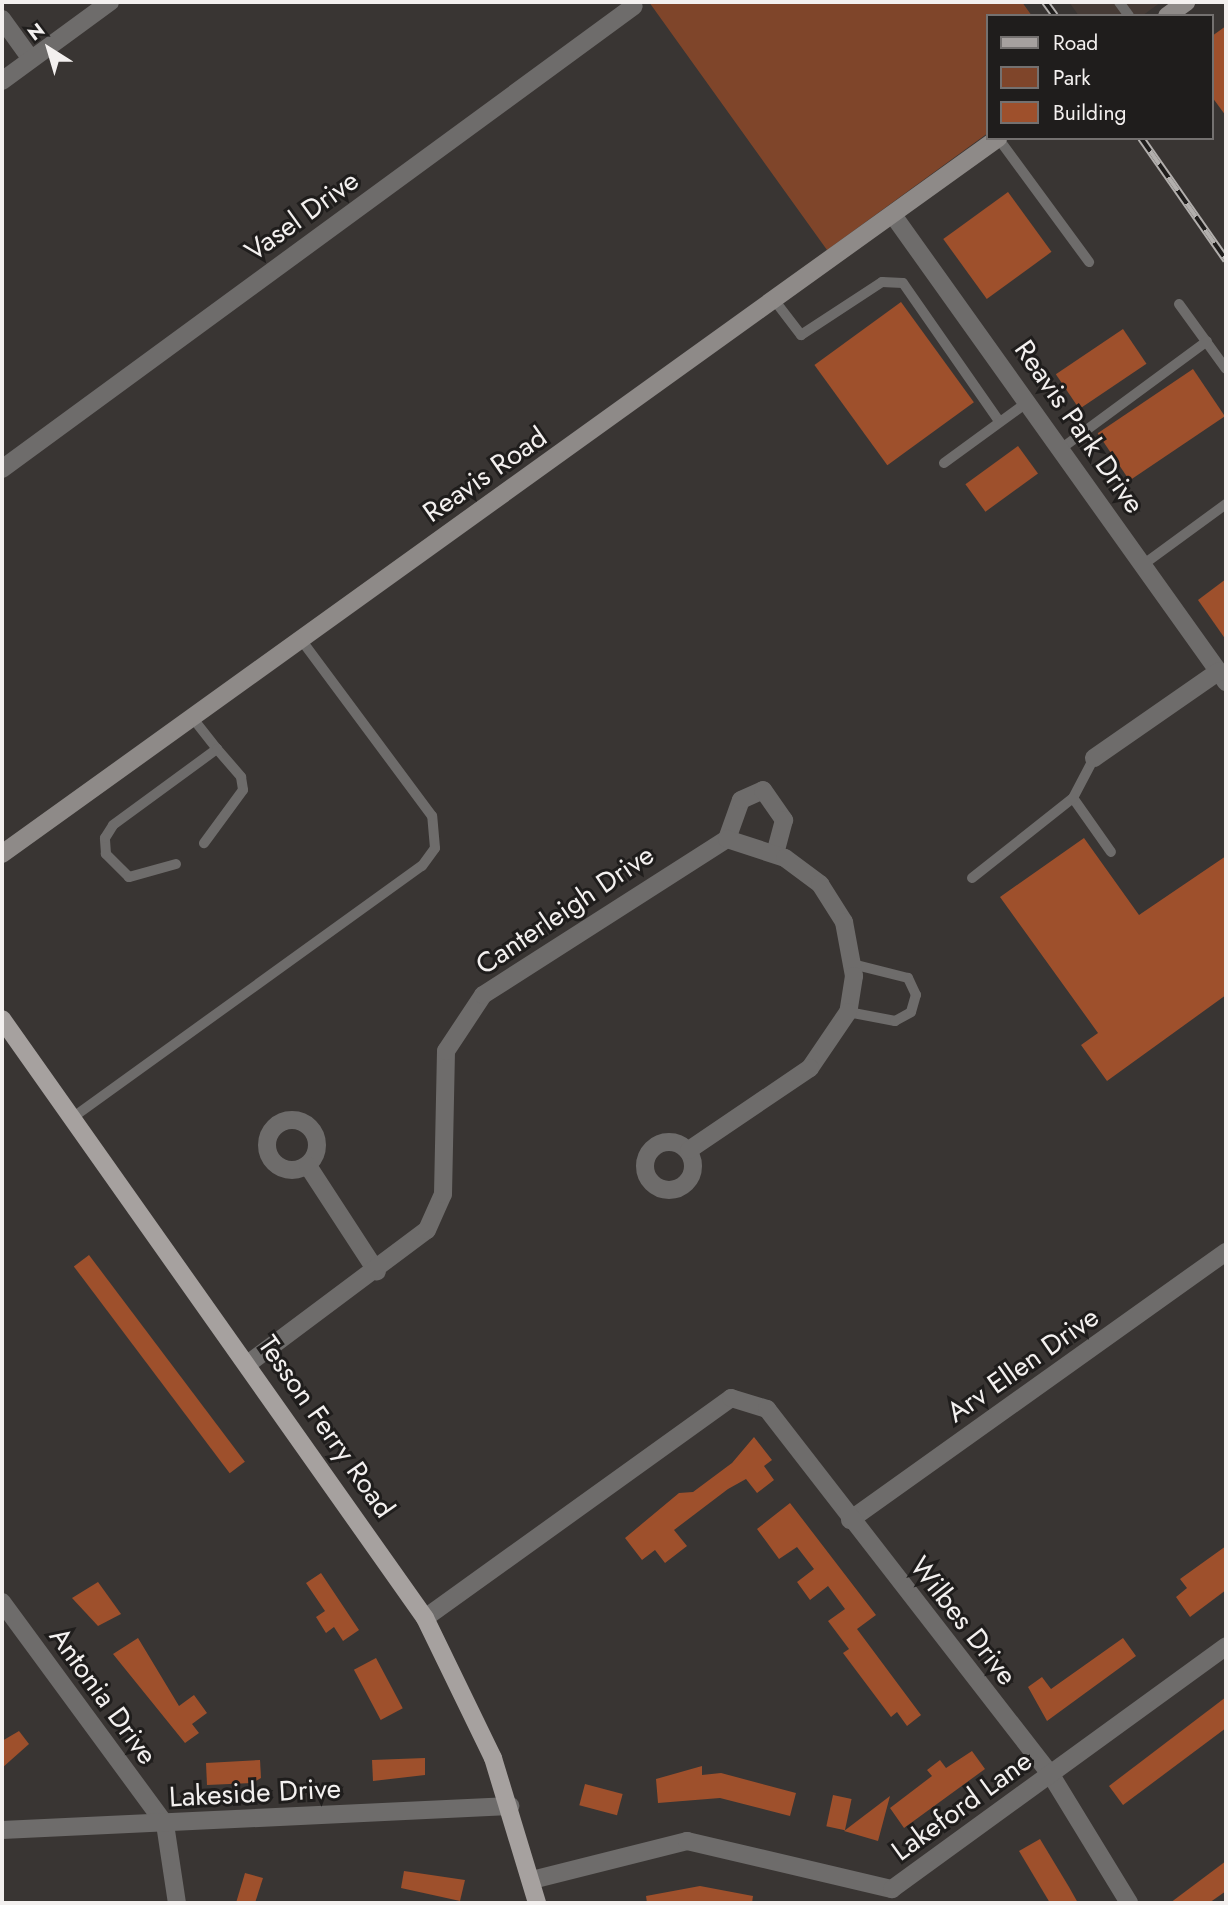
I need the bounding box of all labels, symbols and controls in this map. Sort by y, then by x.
north arrow [14,14,84,84]
legend [986,14,1214,140]
text: N [22,17,50,47]
text: Road [1053,28,1098,58]
text: Park [1053,63,1090,93]
text: Building [1053,98,1126,128]
street label: Vasel Drive [239,164,365,268]
street label: Reavis Park Drive [1007,334,1151,520]
street label: Reavis Road [417,420,553,530]
street label: Canterleigh Drive [470,838,660,982]
street label: Arv Ellen Drive [941,1300,1105,1430]
street label: Tesson Ferry Road [251,1330,401,1524]
street label: Wilbes Drive [902,1550,1024,1692]
street label: Antonia Drive [42,1621,164,1771]
street label: Lakeford Lane [885,1744,1039,1868]
street label: Lakeside Drive [168,1772,342,1814]

